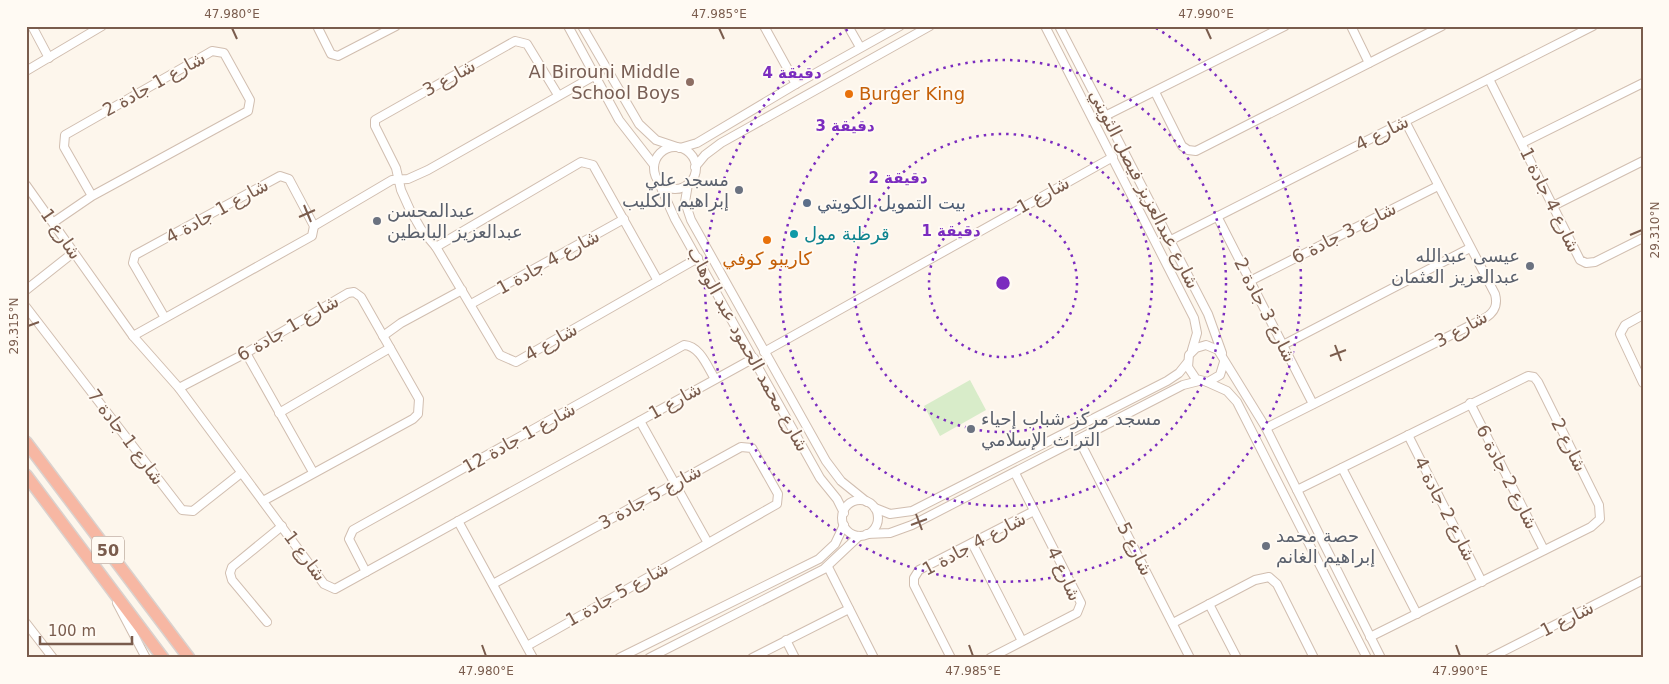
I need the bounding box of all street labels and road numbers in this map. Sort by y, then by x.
street label: شارع 1 جادة 2 [99,47,209,121]
street label: شارع 3 [419,55,479,101]
street label: شارع عبدالعزيز فيصل الثويني [1084,86,1204,292]
street label: شارع 4 [1352,110,1412,156]
street label: شارع 4 جادة 1 [1515,144,1585,256]
street label: شارع 1 [1013,172,1073,218]
street label: شارع 1 جادة 4 [162,174,272,248]
street label: شارع 3 جادة 6 [1288,197,1400,269]
street label: شارع 1 [36,204,86,264]
street label: شارع 4 جادة 1 [493,225,603,299]
street label: شارع محمد الحمود عبد الوهاب [682,243,814,455]
street label: شارع 3 جادة 2 [1229,254,1301,366]
street label: شارع 1 جادة 6 [233,290,343,366]
street label: شارع 3 [1431,306,1491,352]
street label: شارع 4 [521,318,581,366]
street label: شارع 1 [645,378,705,424]
street label: شارع 1 جادة 7 [83,385,169,489]
street label: شارع 1 جادة 12 [459,398,579,478]
street label: شارع 2 [1546,415,1592,475]
street label: شارع 2 جادة 6 [1471,421,1543,533]
street label: شارع 2 جادة 4 [1409,453,1481,565]
street label: شارع 5 جادة 3 [595,460,705,534]
street label: شارع 4 جادة 1 [918,507,1030,581]
street label: شارع 5 [1112,519,1158,579]
street label: شارع 1 [279,527,331,585]
road number: 50 [92,536,124,564]
street label: شارع 4 [1042,543,1086,605]
street label: شارع 5 جادة 1 [562,557,672,631]
street label: شارع 1 [1537,596,1597,642]

